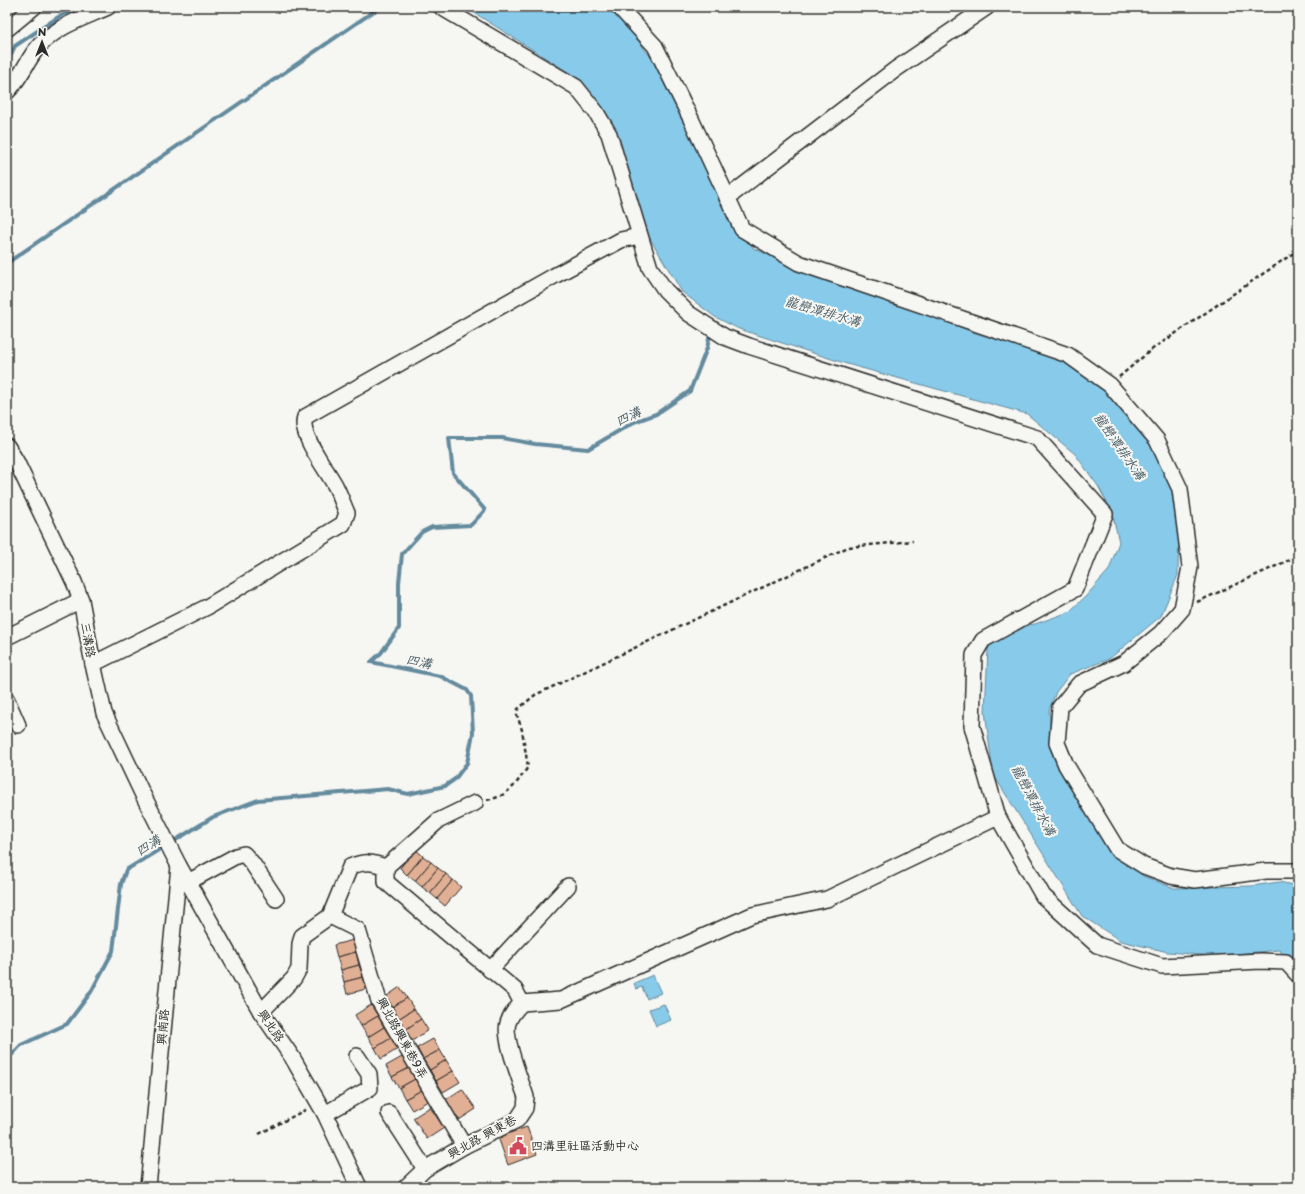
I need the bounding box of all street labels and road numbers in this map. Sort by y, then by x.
street label: 三溝路 [77,621,101,659]
street label: 興北路興東巷9弄 [373,993,433,1082]
street label: 興北路 [254,1005,289,1045]
street label: 興南路 [151,1008,173,1046]
street label: 興北路 興東巷 [444,1110,519,1162]

